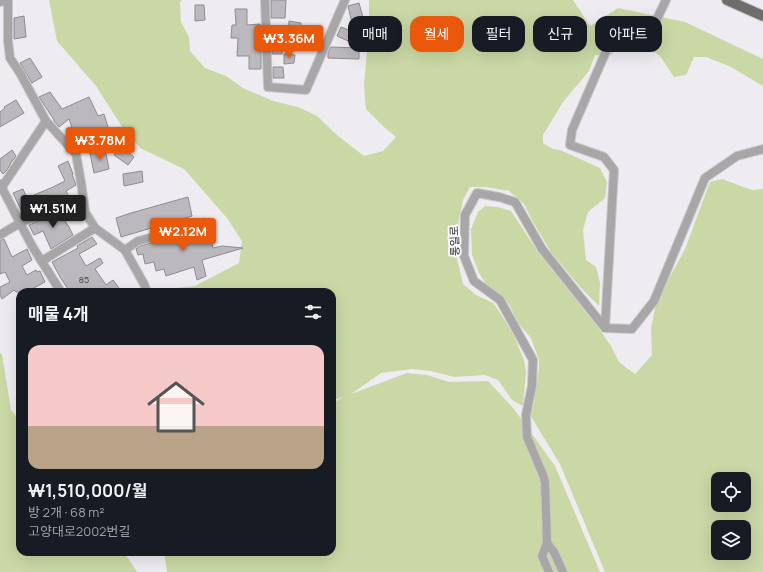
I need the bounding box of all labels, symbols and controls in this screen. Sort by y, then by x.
chip: 매매 [348,16,402,52]
chip: 월세 [410,16,464,52]
chip: 필터 [472,16,525,52]
chip: 신규 [533,16,587,52]
chip: 아파트 [595,16,662,52]
pin: ₩3.36M [256,25,322,59]
text: ₩3.36M [263,29,315,47]
pin: ₩3.78M [67,127,133,161]
text: ₩3.78M [75,131,125,149]
pin: ₩1.51M [20,195,86,229]
text: ₩1.51M [30,199,76,217]
pin: ₩2.12M [150,218,216,252]
text: ₩2.12M [159,222,207,240]
street label: 통일로 [446,226,462,256]
house number: 85 [79,273,89,286]
icon: filters [302,301,324,323]
text: 매물 4개 [28,302,89,325]
icon: home [140,371,212,443]
map controls [711,472,751,560]
button: locate [711,472,751,512]
text: ₩1,510,000/월 [28,479,147,502]
text: 방 2개 · 68 m² [28,503,105,521]
button: layers [711,520,751,560]
text: 고양대로2002번길 [28,522,130,540]

